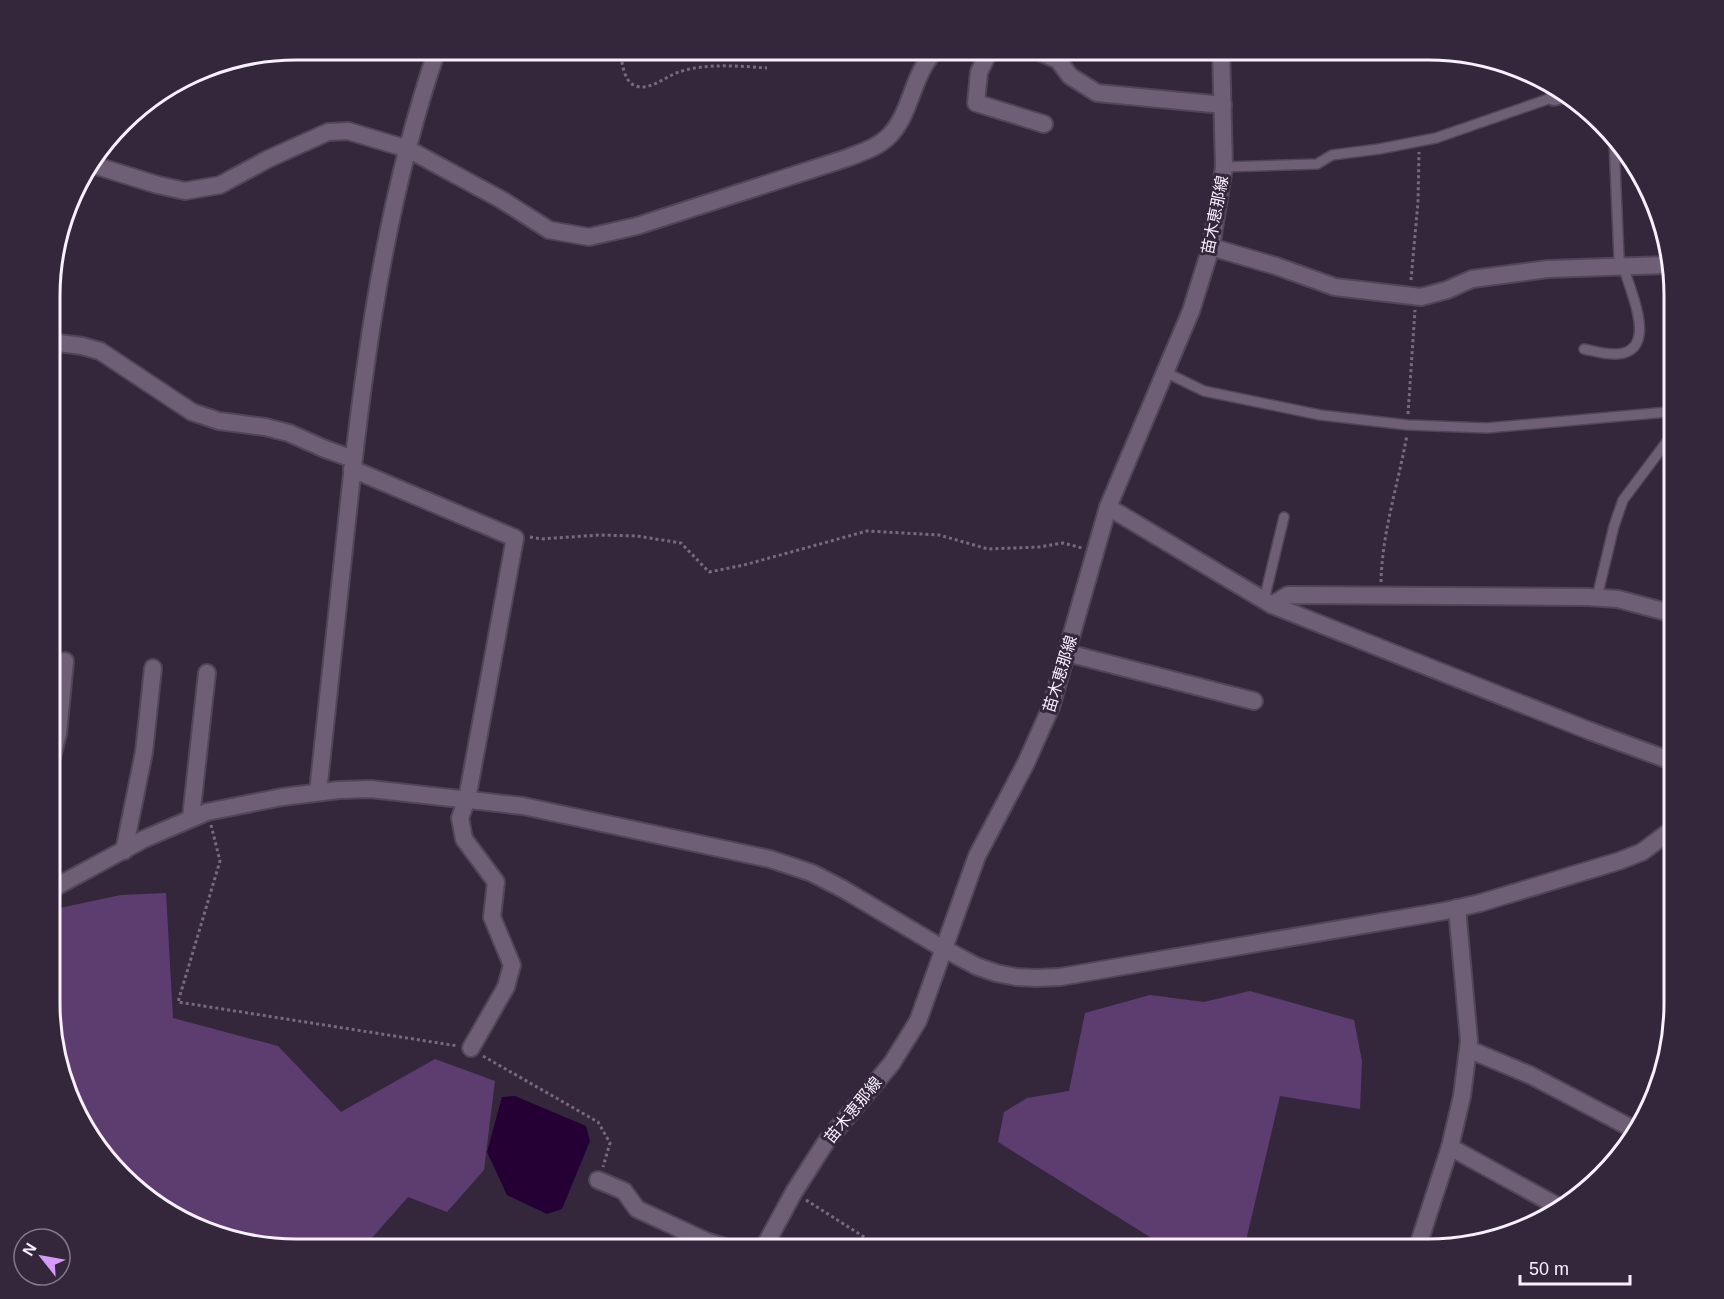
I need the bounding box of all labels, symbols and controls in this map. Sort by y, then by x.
street label: 苗木恵那線 [1199,174,1231,256]
street label: 苗木恵那線 [1040,633,1080,715]
street label: 苗木恵那線 [821,1074,885,1146]
north arrow [12,1227,72,1287]
text: N [19,1240,40,1259]
scale bar [1520,1248,1630,1286]
text: 50 m [1529,1259,1569,1279]

